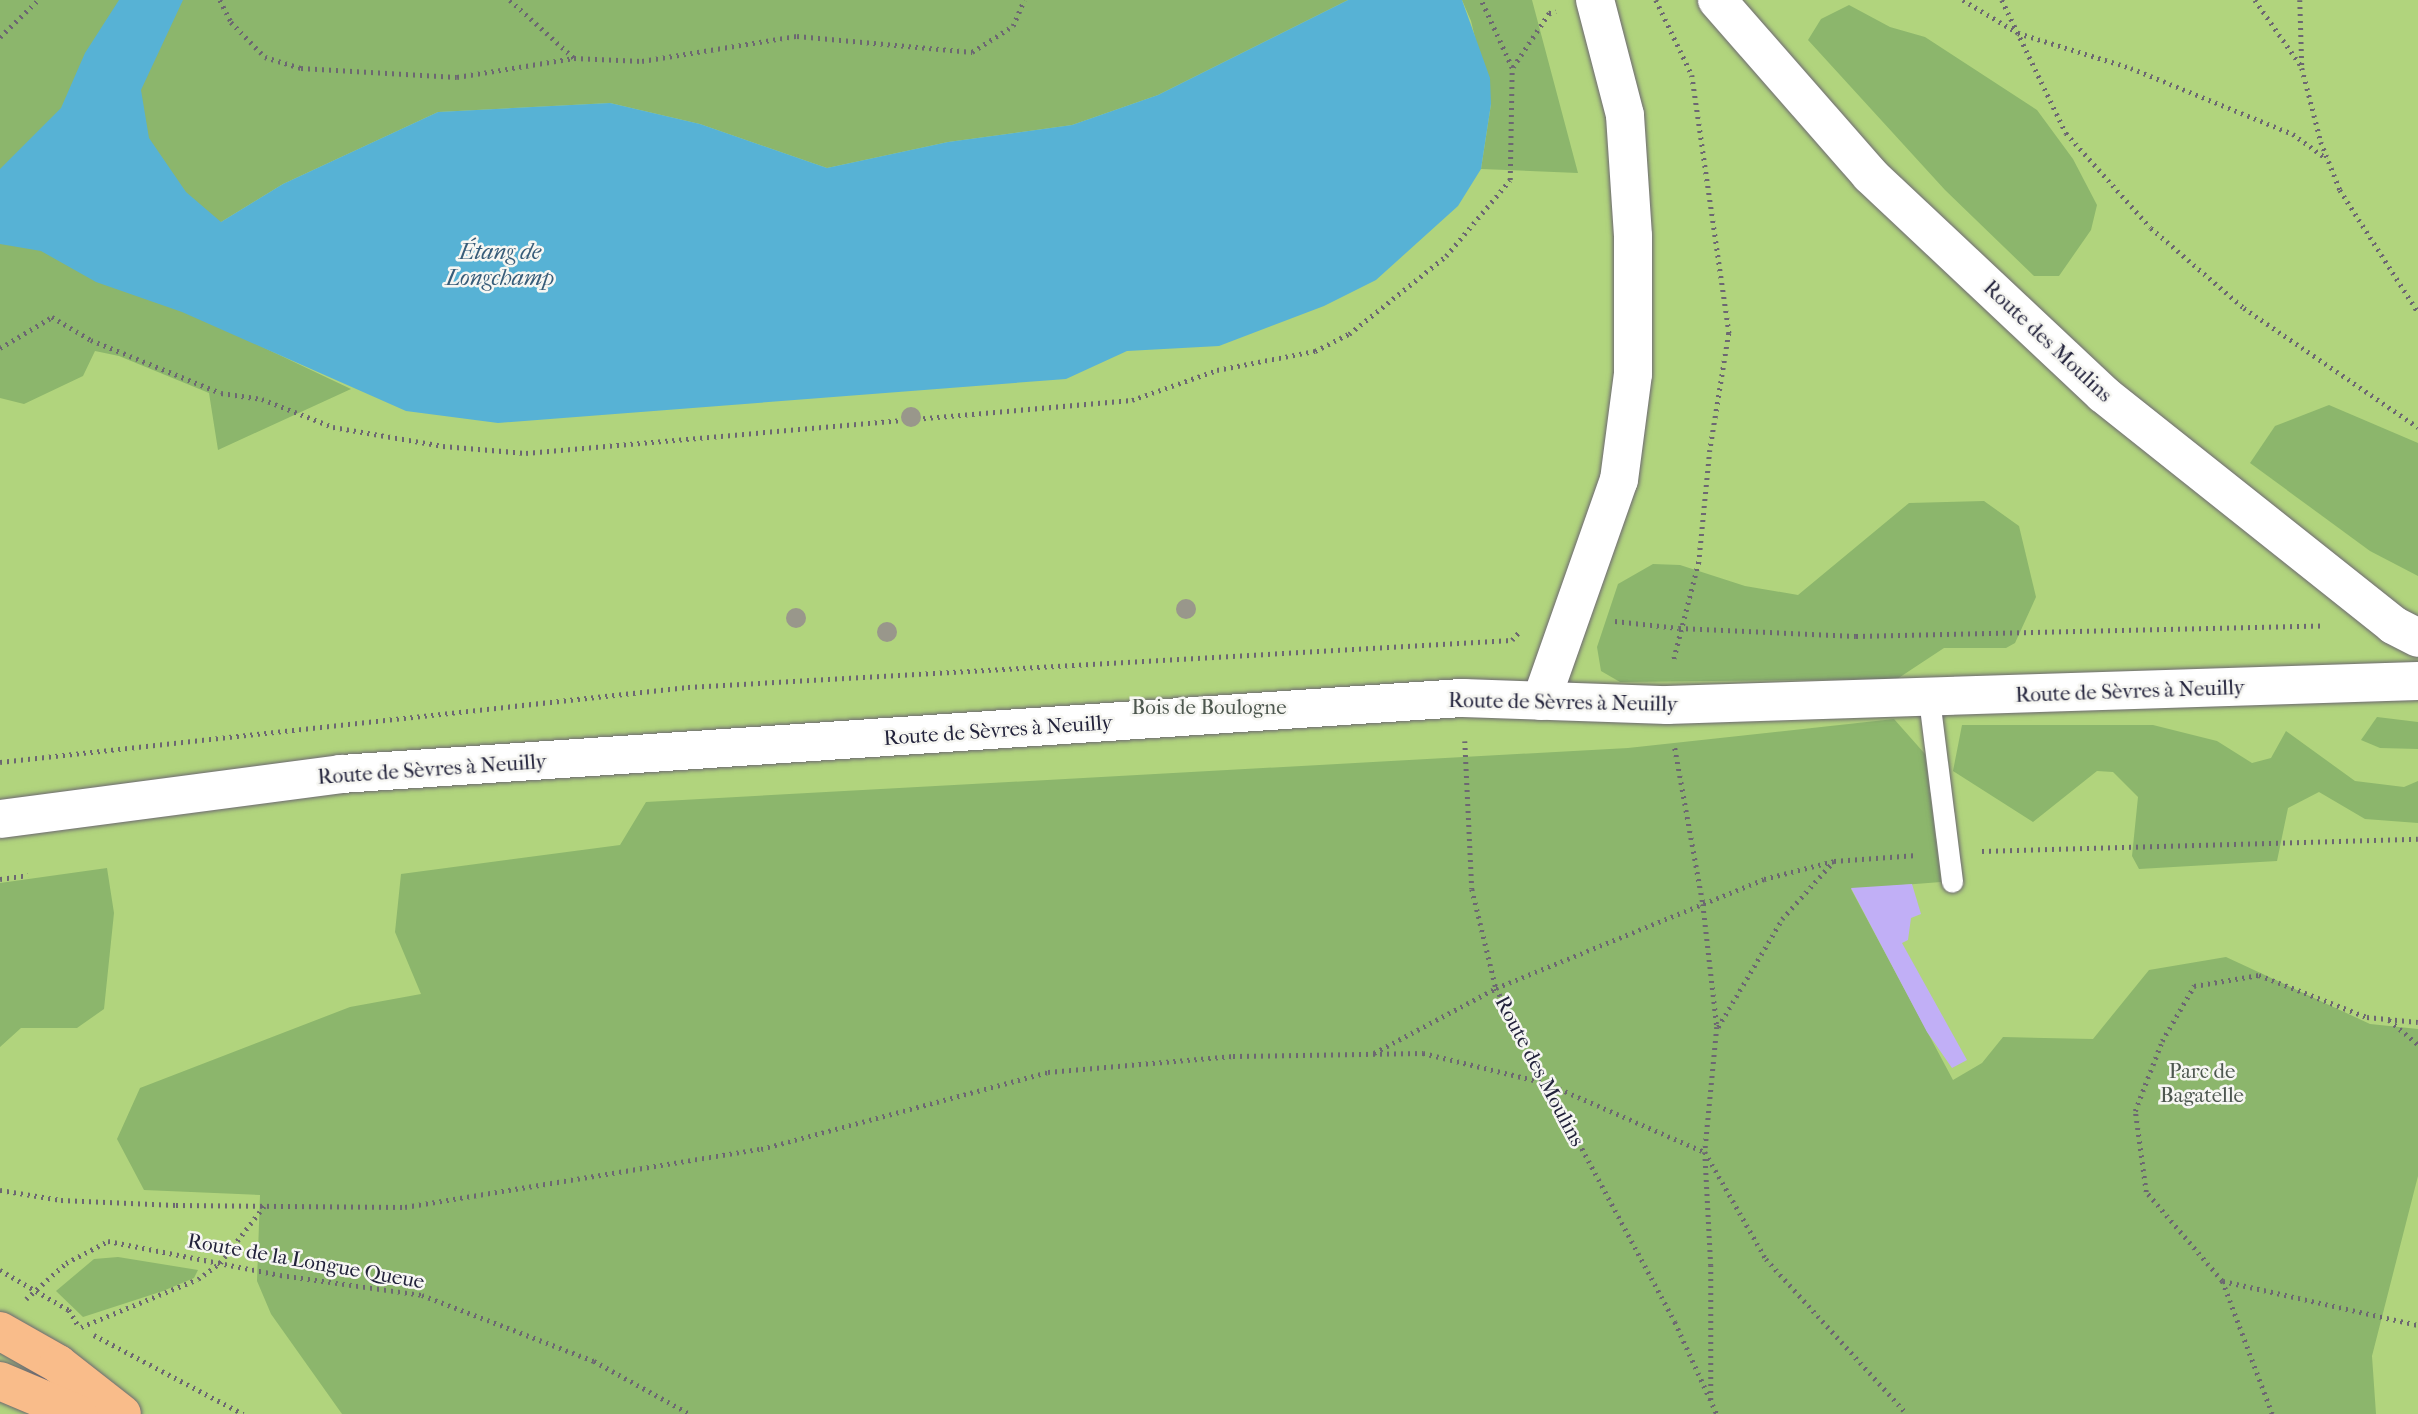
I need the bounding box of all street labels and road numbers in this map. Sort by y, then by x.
street label: Route des Moulins [1978,275,2118,407]
street label: Route de Sèvres à Neuilly [2015,674,2245,708]
street label: Route de Sèvres à Neuilly [1448,687,1678,717]
street label: Route de Sèvres à Neuilly [883,709,1113,751]
street label: Route de Sèvres à Neuilly [317,748,547,790]
street label: Route des Moulins [1490,991,1590,1151]
street label: Route de la Longue Queue [186,1228,426,1294]

